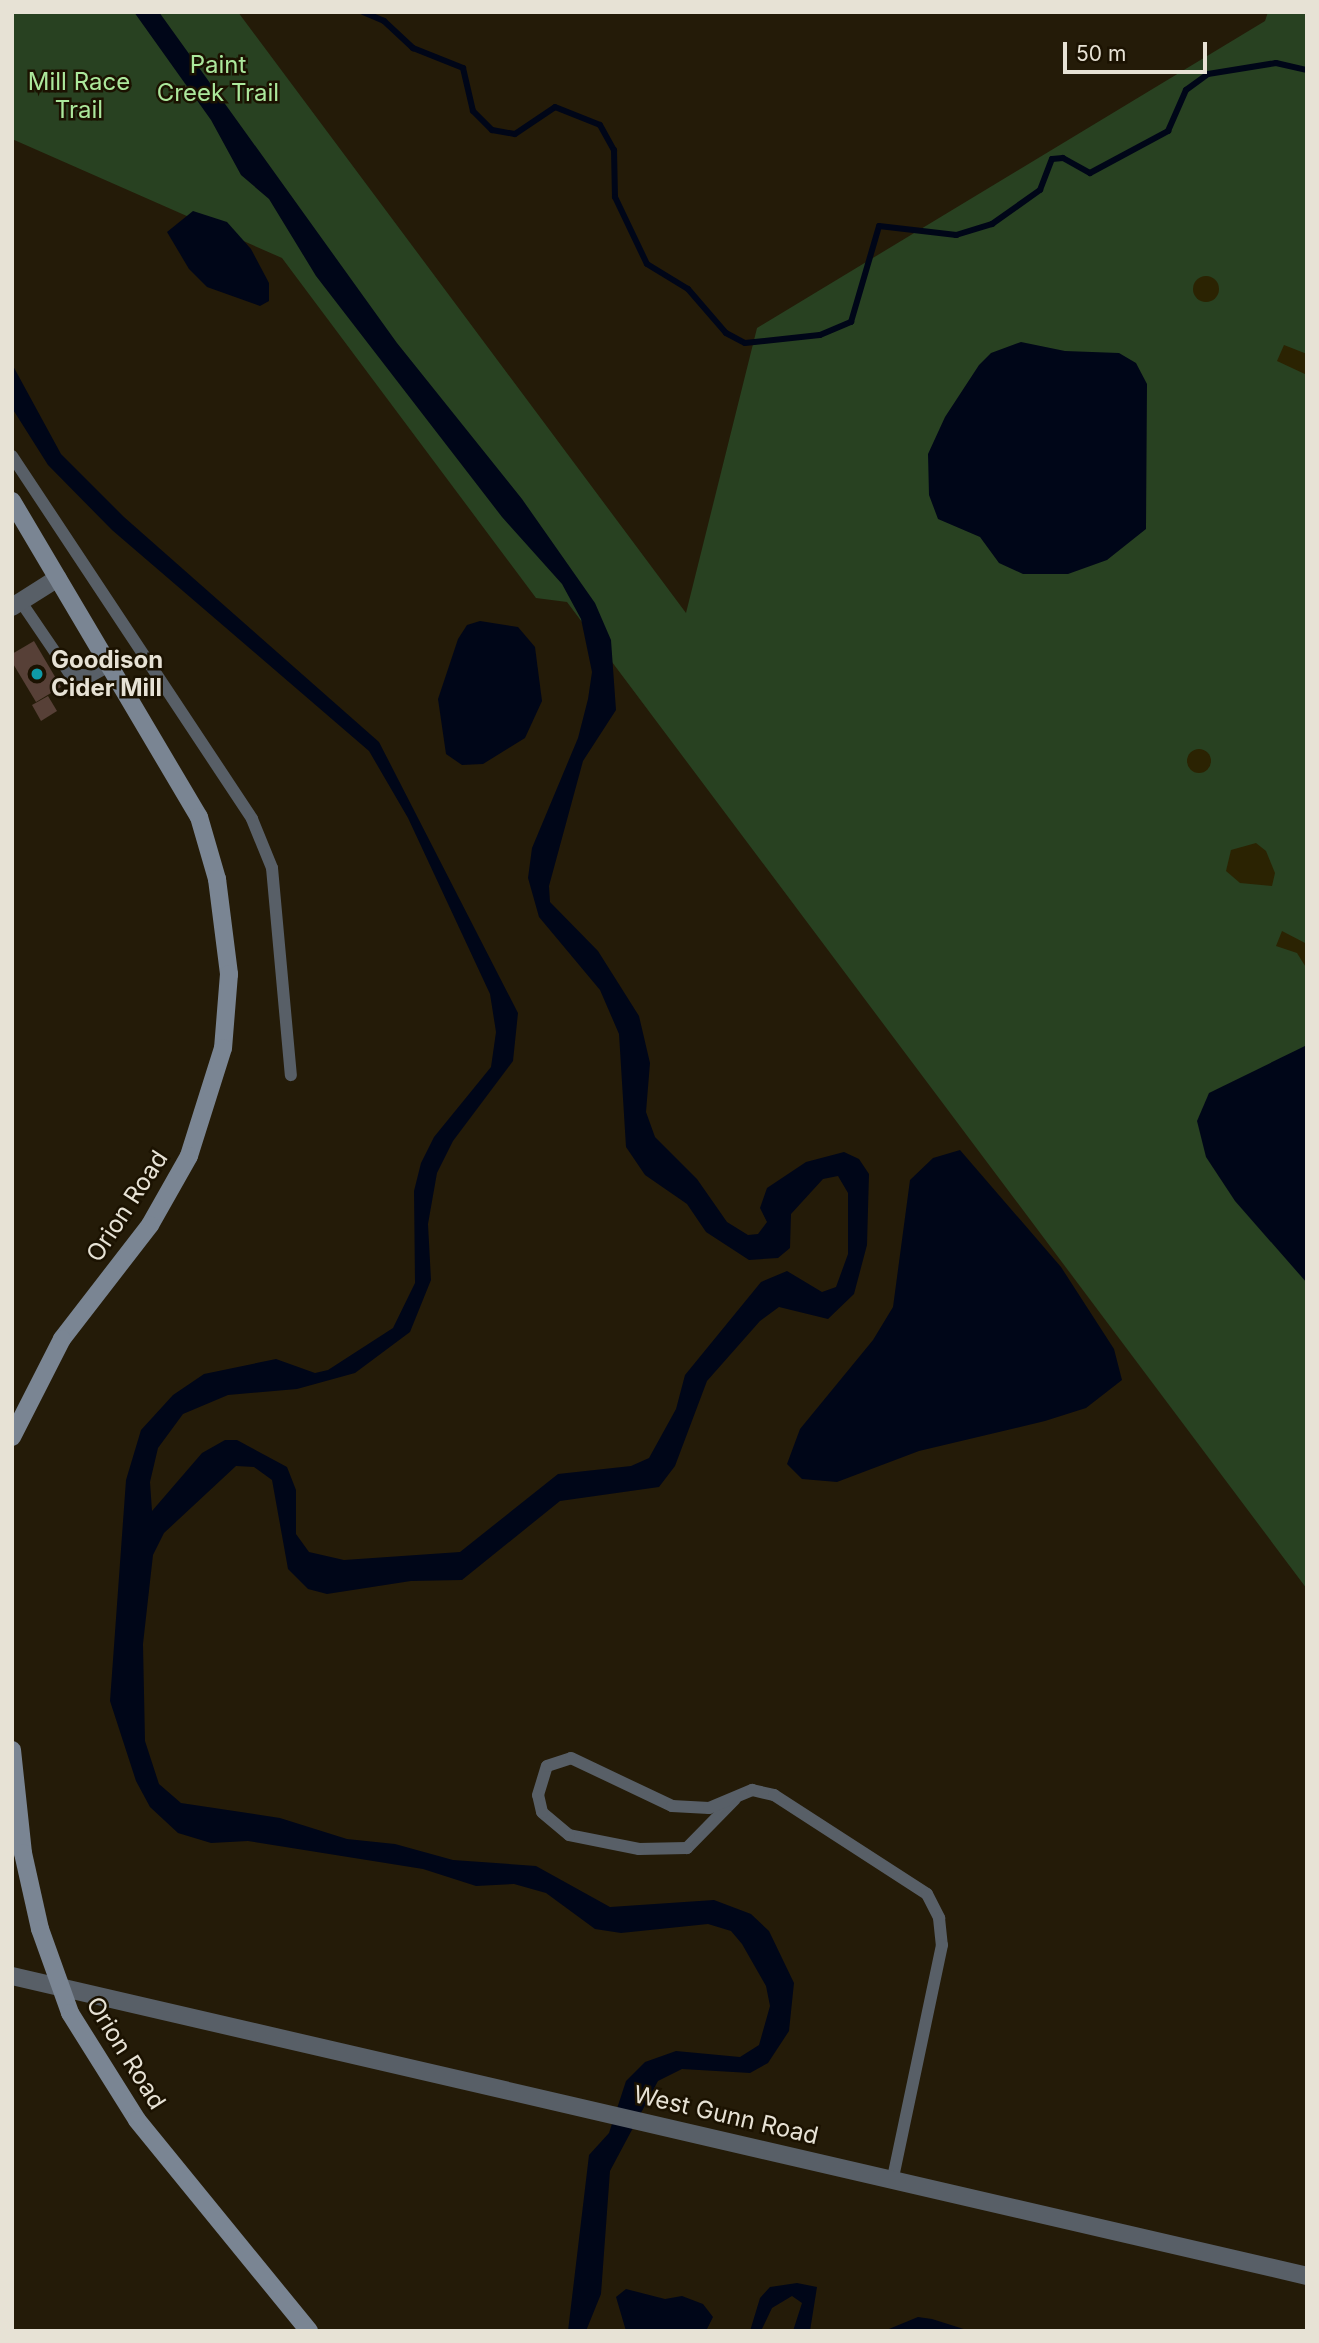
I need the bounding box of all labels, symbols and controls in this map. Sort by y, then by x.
scale bar [1067,28,1210,72]
text: 50 m [1076,41,1126,66]
park label: Paint Creek Trail [157,51,279,107]
park label: Mill Race Trail [28,68,130,124]
place label: Goodison Cider Mill [51,646,163,702]
marker: Goodison Cider Mill [29,666,45,682]
street label: Orion Road [80,1145,174,1267]
street label: Orion Road [80,1992,172,2114]
street label: West Gunn Road [631,2080,821,2150]

